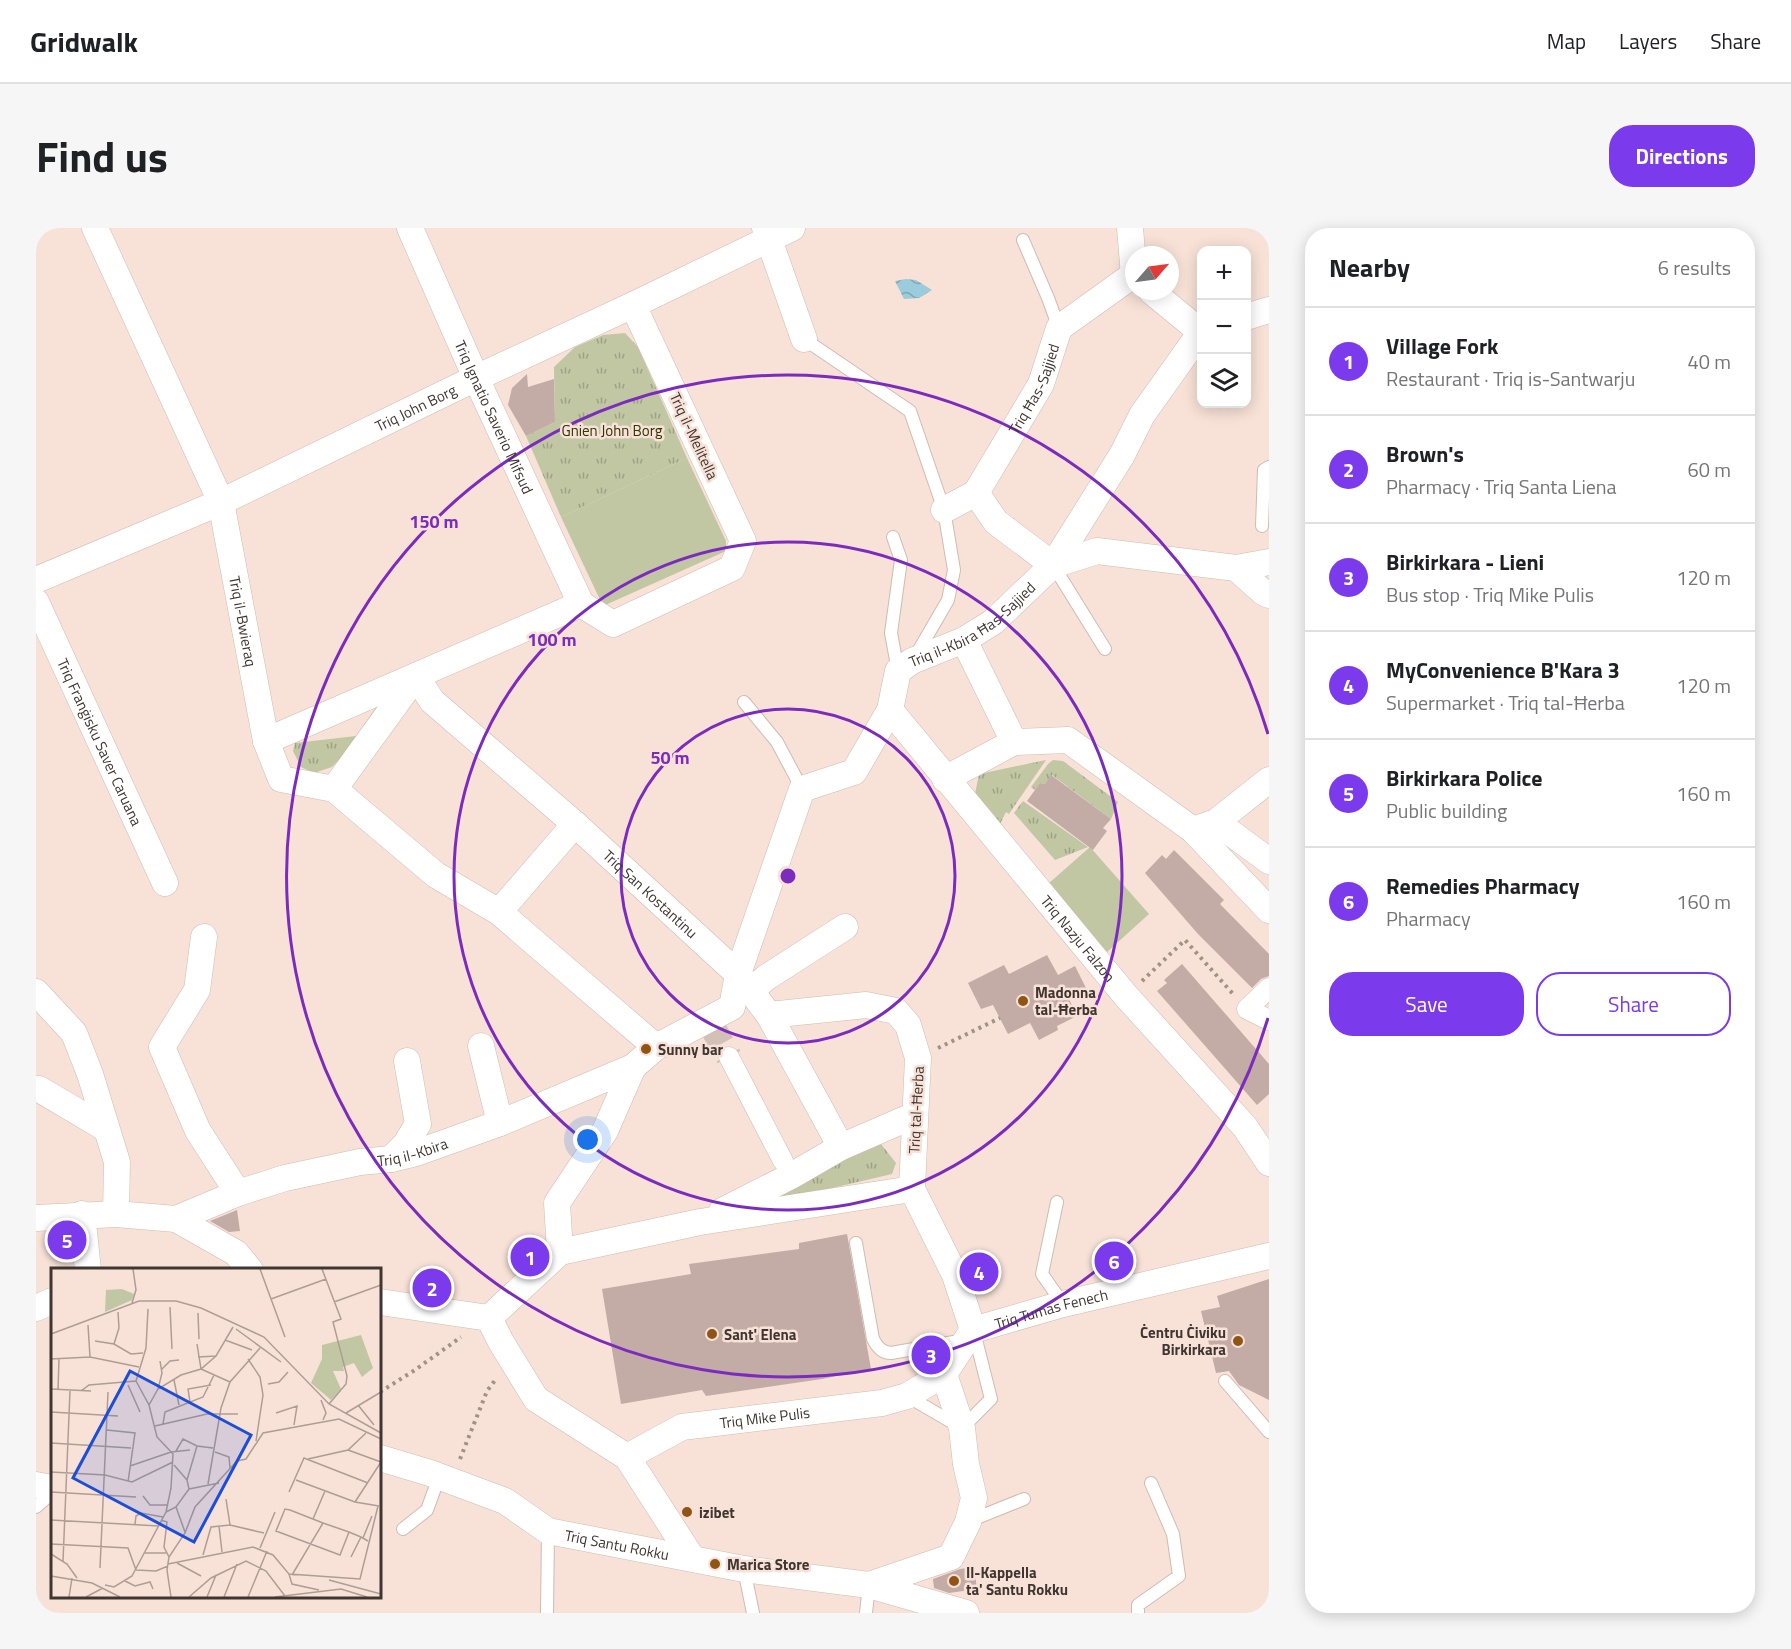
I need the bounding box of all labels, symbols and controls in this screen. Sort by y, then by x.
text: Gridwalk [30,20,138,63]
text: Map [1547,25,1586,57]
text: Layers [1619,25,1677,57]
text: Share [1710,25,1761,57]
text: Find us [36,124,168,188]
button: Directions [1609,125,1755,187]
north arrow [1125,246,1179,300]
map controls [1197,246,1251,408]
button: + [1197,246,1251,300]
text: Nearby [1329,248,1410,287]
text: 6 results [1658,252,1731,283]
button: − [1197,300,1251,354]
text: Village Fork [1386,329,1498,363]
street label: Triq Ignatio Saverio Mifsud [449,337,540,498]
street label: Triq Ħas-Sajjied [1002,341,1065,438]
text: 1 [1343,346,1354,377]
text: 40 m [1687,346,1731,377]
button: layers [1197,354,1251,408]
text: Restaurant · Triq is-Santwarju [1386,363,1635,394]
street label: Triq John Borg [371,378,460,437]
street label: Triq il-Melitella [664,389,724,484]
park label: Gnien John Borg [561,419,663,442]
text: Brown's [1386,437,1464,471]
text: 2 [1343,454,1354,485]
text: 60 m [1687,454,1731,485]
text: Pharmacy · Triq Santa Liena [1386,471,1617,502]
text: 150 m [409,508,459,535]
text: Birkirkara - Lieni [1386,545,1544,579]
text: 3 [1343,562,1354,593]
text: 120 m [1676,562,1731,593]
street label: Triq il-Bwieraq [224,574,263,669]
street label: Triq il-Kbira Ħas-Sajjied [905,576,1040,673]
text: Bus stop · Triq Mike Pulis [1386,579,1594,610]
text: 100 m [527,626,577,653]
text: MyConvenience B'Kara 3 [1386,653,1620,687]
street label: Triq Franġisku Saver Caruana [52,655,149,830]
text: 4 [1343,670,1354,701]
text: 120 m [1676,670,1731,701]
text: Supermarket · Triq tal-Ħerba [1386,687,1625,718]
text: 50 m [650,744,690,771]
text: Birkirkara Police [1386,761,1543,795]
text: 5 [1343,778,1354,809]
text: 160 m [1676,778,1731,809]
text: Public building [1386,795,1507,826]
street label: Triq San Kostantinu [598,844,703,943]
centre of rings [778,866,798,886]
text: Remedies Pharmacy [1386,869,1580,903]
text: 6 [1343,886,1354,917]
text: 160 m [1676,886,1731,917]
street label: Triq Nazju Falzon [1036,890,1121,987]
text: Pharmacy [1386,903,1471,934]
button: Save [1329,972,1524,1036]
button: Share [1536,972,1731,1036]
place label: Madonna tal-Ħerba [1035,981,1098,1021]
marker: Madonna tal-Ħerba [1016,994,1030,1008]
place label: Sunny bar [658,1038,724,1061]
marker: Sunny bar [639,1042,653,1056]
street label: Triq tal-Ħerba [902,1065,930,1154]
your location [573,1125,602,1154]
street label: Triq il-Kbira [376,1131,451,1172]
pin: 5 [48,1218,87,1262]
pin: 1 [510,1234,550,1280]
pin: 6 [1094,1238,1134,1284]
pin: 4 [960,1250,998,1294]
pin: 2 [412,1266,452,1310]
inset map [51,1268,381,1598]
street label: Triq Tumas Fenech [992,1282,1110,1335]
place label: Ċentru Ċiviku Birkirkara [1140,1321,1226,1361]
place label: Sant' Elena [724,1323,797,1346]
marker: Sant' Elena [705,1327,719,1341]
pin: 3 [912,1332,950,1378]
marker: Ċentru Ċiviku Birkirkara [1231,1334,1245,1348]
street label: Triq Mike Pulis [718,1400,811,1434]
place label: izibet [699,1501,735,1524]
marker: izibet [680,1505,694,1519]
street label: Triq Santu Rokku [563,1523,671,1566]
place label: Marica Store [727,1553,810,1576]
marker: Marica Store [708,1557,722,1571]
place label: Il-Kappella ta' Santu Rokku [966,1561,1068,1601]
marker: Il-Kappella ta' Santu Rokku [947,1574,961,1588]

